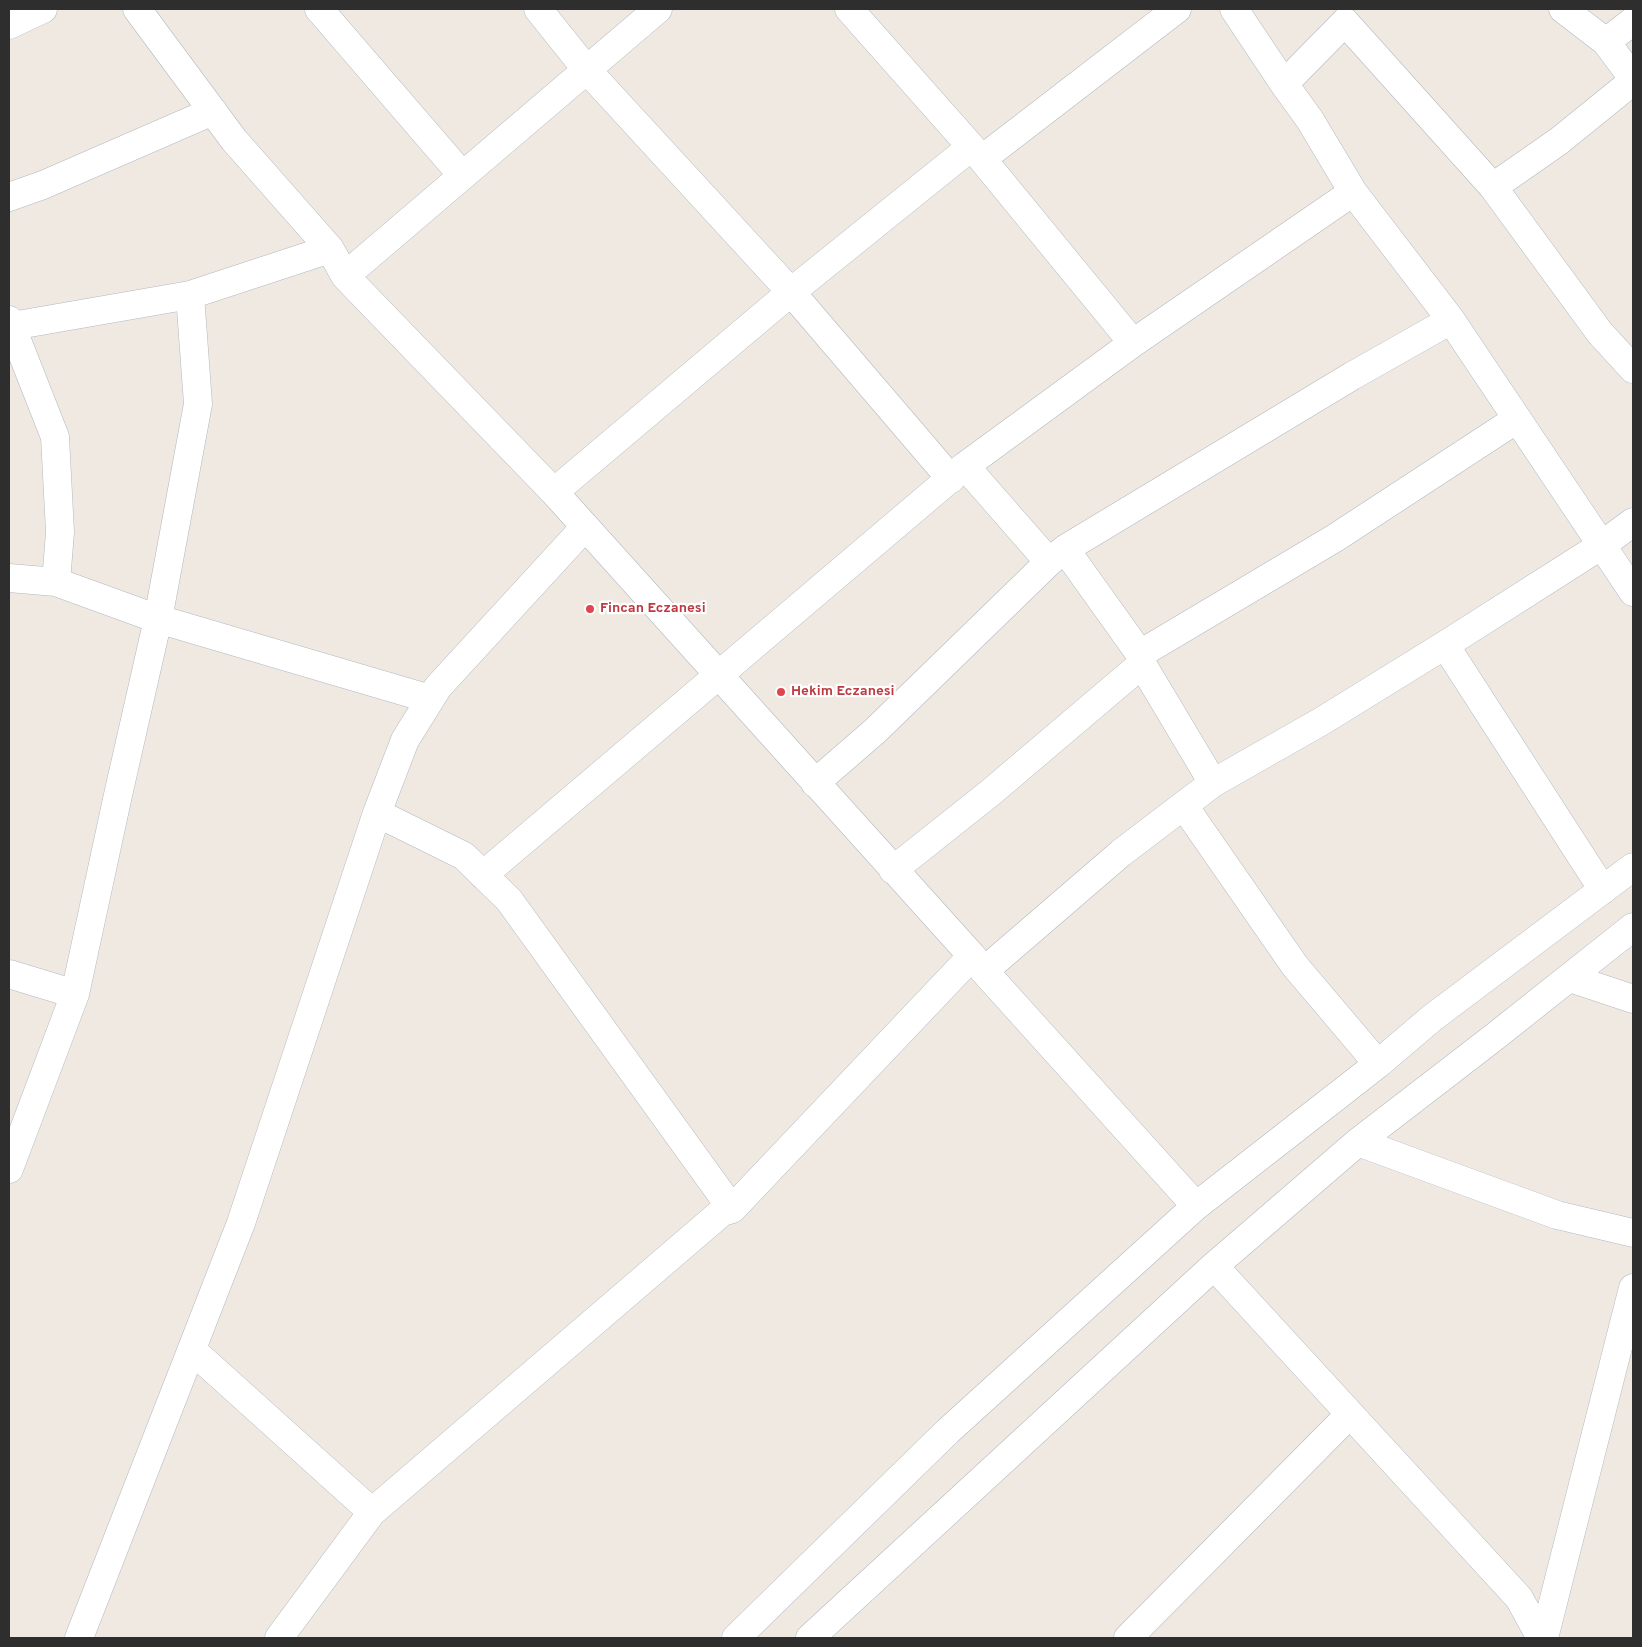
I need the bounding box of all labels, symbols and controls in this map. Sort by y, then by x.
place label: Fincan Eczanesi [600,601,706,617]
marker: Fincan Eczanesi [584,603,596,615]
place label: Hekim Eczanesi [791,684,895,700]
marker: Hekim Eczanesi [775,686,787,698]

